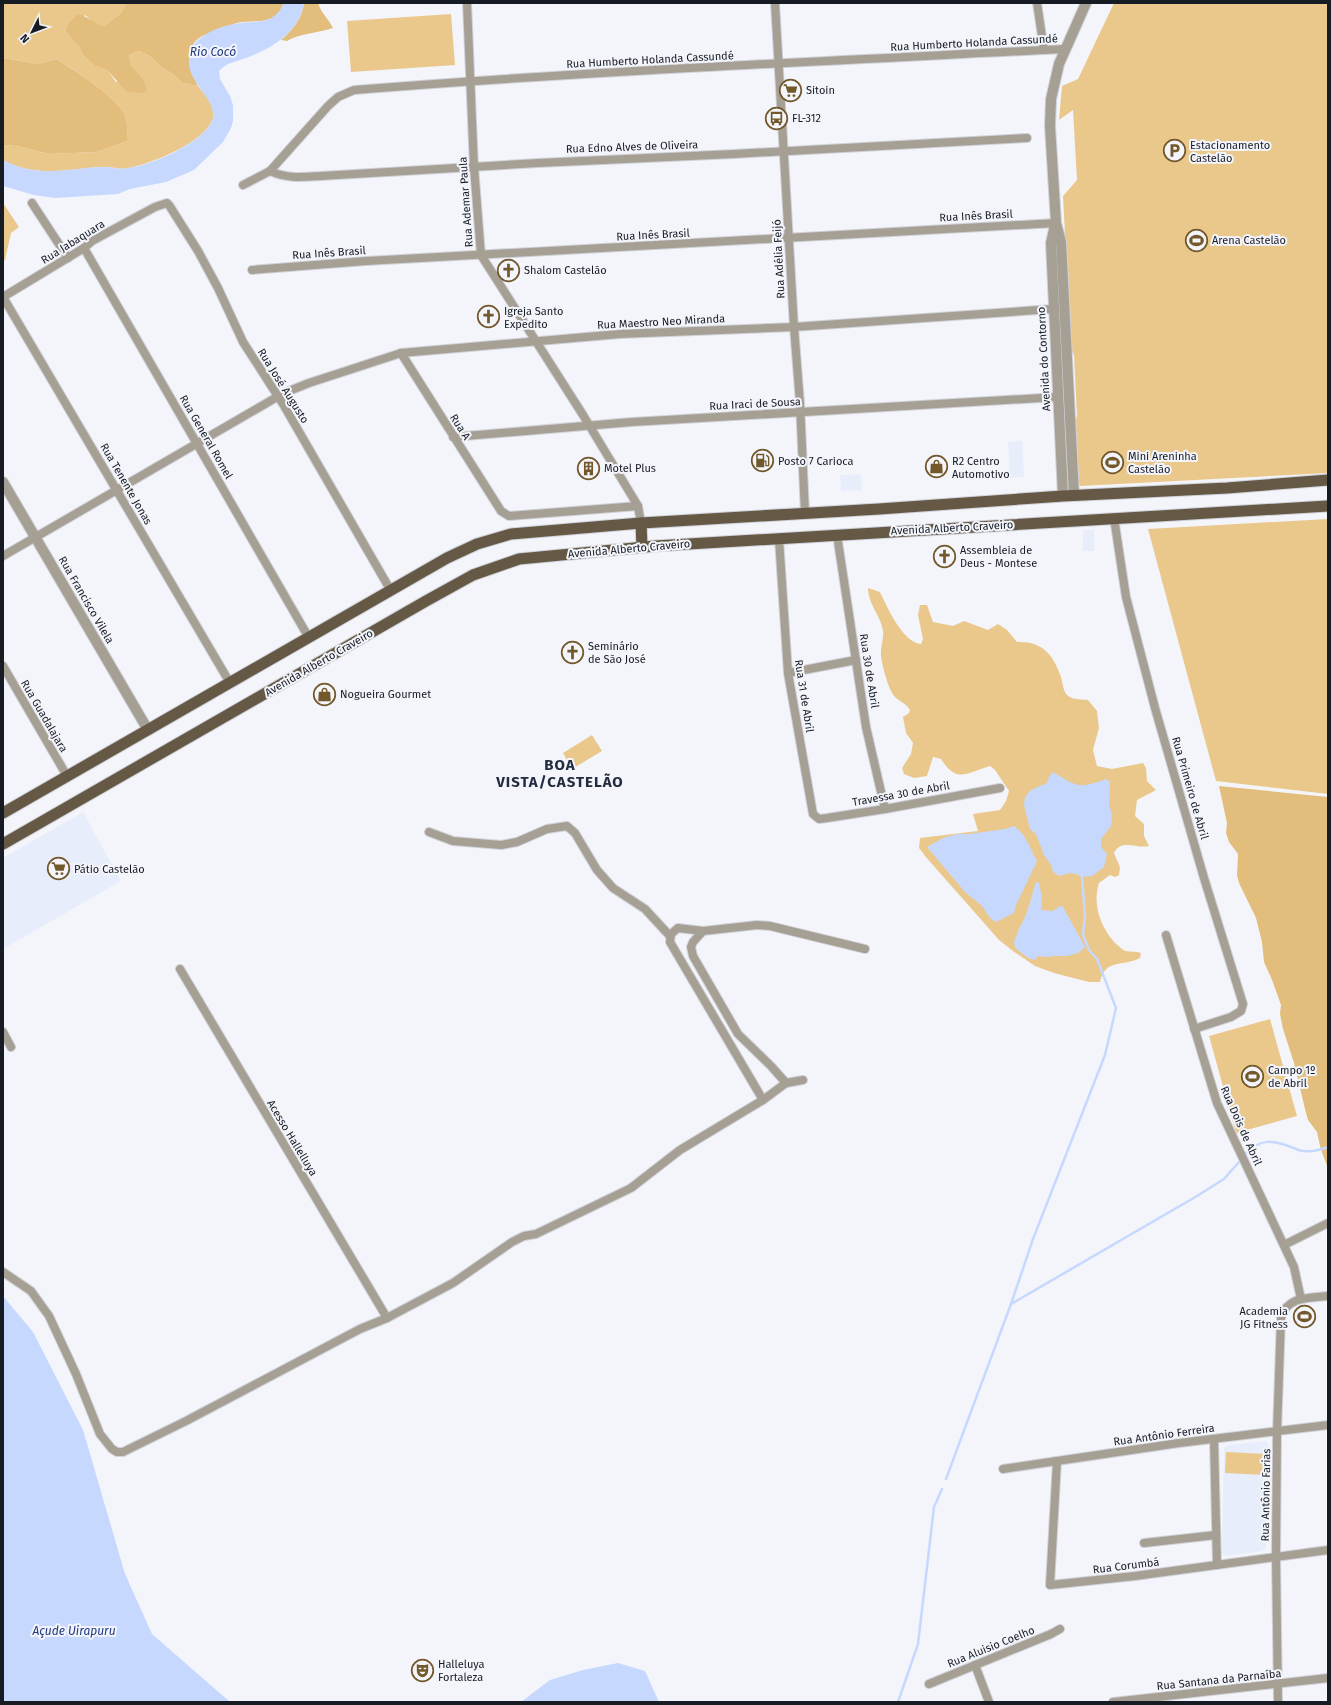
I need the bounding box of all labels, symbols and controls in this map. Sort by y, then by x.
north arrow [12,12,52,52]
text: N [18,31,32,45]
street label: Rua Humberto Holanda Cassundé [890,32,1058,54]
water label: Rio Cocó [190,45,236,59]
street label: Rua Humberto Holanda Cassundé [566,49,734,71]
supermarket icon: Sitoin [778,77,804,103]
place label: Sitoin [806,84,835,97]
bus stop icon: FL-312 [763,105,789,131]
place label: FL-312 [792,112,821,125]
street label: Rua Edno Alves de Oliveira [566,138,698,156]
parking icon: Estacionamento Castelão [1161,138,1187,164]
place label: Estacionamento Castelão [1190,139,1270,165]
street label: Rua Ademar Paula [456,156,476,248]
street label: Rua Inês Brasil [939,208,1013,224]
street label: Rua Jabaquara [39,217,107,267]
street label: Rua Adélia Feijó [770,219,788,299]
street label: Rua Inês Brasil [616,227,690,243]
sports icon: Arena Castelão [1184,227,1210,253]
place label: Arena Castelão [1212,234,1286,247]
street label: Rua Inês Brasil [292,244,366,262]
church icon: Shalom Castelão [496,257,522,283]
place label: Shalom Castelão [524,264,607,277]
church icon: Igreja Santo Expedito [476,304,502,330]
place label: Igreja Santo Expedito [504,305,564,331]
street label: Avenida do Contorno [1035,306,1053,412]
street label: Rua Maestro Neo Miranda [597,312,725,332]
street label: Rua José Augusto [255,346,311,426]
street label: Rua General Romel [177,393,235,481]
street label: Rua Iraci de Sousa [709,395,801,413]
street label: Rua A [447,412,473,443]
street label: Rua Tenente Jonas [97,441,155,527]
fuel station icon: Posto 7 Carioca [750,448,776,474]
sports icon: Mini Areninha Castelão [1099,449,1125,475]
place label: Mini Areninha Castelão [1128,450,1197,476]
shop icon: R2 Centro Automotivo [924,454,950,480]
building icon: Motel Plus [575,455,601,481]
place label: Posto 7 Carioca [778,455,854,468]
place label: R2 Centro Automotivo [952,455,1010,481]
place label: Motel Plus [604,462,656,475]
street label: Avenida Alberto Craveiro [890,518,1014,538]
street label: Avenida Alberto Craveiro [567,537,691,561]
church icon: Assembleia de Deus - Montese [932,543,958,569]
place label: Assembleia de Deus - Montese [960,544,1037,570]
street label: Rua Francisco Vilela [56,554,116,646]
street label: Avenida Alberto Craveiro [263,627,375,699]
street label: Rua 30 de Abril [857,633,881,709]
church icon: Seminário de São José [560,639,586,665]
place label: Seminário de São José [588,640,646,666]
street label: Rua 31 de Abril [792,659,816,733]
street label: Rua Guadalajara [18,677,70,755]
shop icon: Nogueira Gourmet [312,681,338,707]
place label: Nogueira Gourmet [340,688,431,701]
street label: Rua Primeiro de Abril [1169,735,1211,841]
district label: BOA VISTA/CASTELÃO [495,756,624,791]
street label: Travessa 30 de Abril [851,779,951,809]
supermarket icon: Pátio Castelão [46,856,72,882]
place label: Pátio Castelão [74,863,145,876]
sports icon: Campo 1º de Abril [1240,1063,1266,1089]
place label: Campo 1º de Abril [1268,1064,1316,1090]
street label: Rua Dois de Abril [1218,1084,1264,1168]
street label: Acesso Hallelluya [264,1098,320,1178]
sports icon: Academia JG Fitness [1291,1304,1317,1330]
place label: Academia JG Fitness [1239,1305,1288,1331]
street label: Rua Antônio Ferreira [1113,1421,1215,1449]
street label: Rua Antônio Farias [1259,1448,1273,1542]
street label: Rua Corumbá [1092,1555,1160,1577]
water label: Açude Uirapuru [31,1624,116,1638]
street label: Rua Aluisio Coelho [945,1624,1037,1670]
theatre icon: Halleluya Fortaleza [410,1657,436,1683]
place label: Halleluya Fortaleza [438,1658,485,1684]
street label: Rua Santana da Parnaíba [1156,1667,1282,1693]

